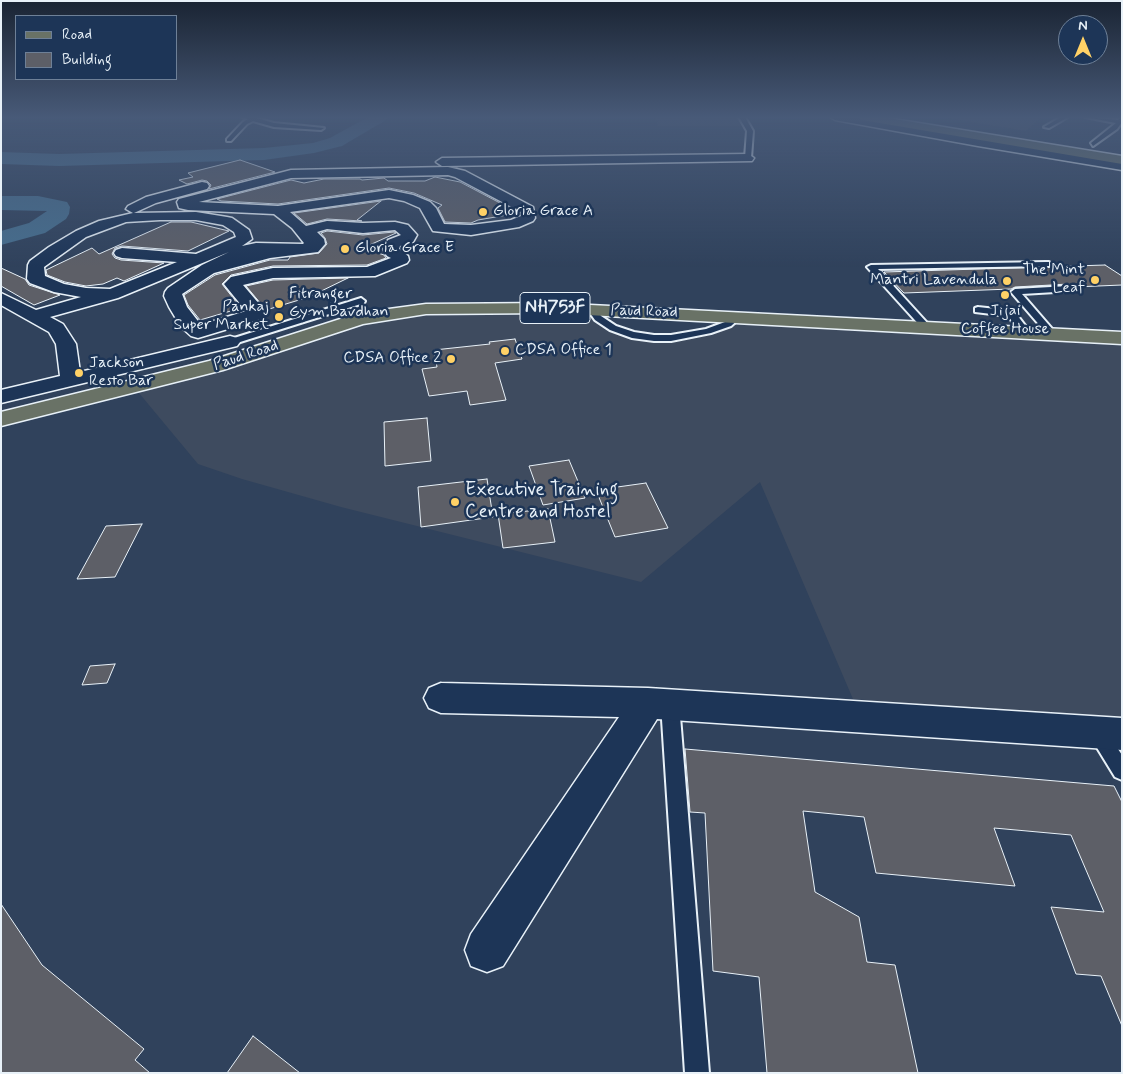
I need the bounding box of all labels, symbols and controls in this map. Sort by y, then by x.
legend [15,15,178,80]
north arrow [1058,15,1108,65]
text: N [1078,17,1088,35]
text: Road [62,25,92,45]
text: Building [62,50,112,70]
place label: Gloria Grace A [493,202,593,222]
marker: Gloria Grace A [477,206,489,218]
place label: Gloria Grace E [355,239,454,259]
marker: Gloria Grace E [339,243,351,255]
place label: The Mint Leaf [1022,261,1085,299]
place label: Mantri Lavendula [870,271,997,291]
marker: The Mint Leaf [1089,274,1101,286]
marker: Mantri Lavendula [1001,275,1013,287]
place label: Fitranger Gym Bavdhan [289,285,389,323]
marker: Jijai Coffee House [999,289,1011,301]
road number: NH753F [520,292,590,324]
place label: Pankaj Super Market [173,298,269,336]
marker: Fitranger Gym Bavdhan [273,298,285,310]
street label: Paud Road [610,301,678,323]
place label: Jijai Coffee House [961,302,1049,340]
marker: Pankaj Super Market [273,311,285,323]
street label: Paud Road [211,336,281,376]
place label: CDSA Office 1 [515,341,612,361]
marker: CDSA Office 1 [499,345,511,357]
place label: CDSA Office 2 [343,349,441,369]
marker: CDSA Office 2 [445,353,457,365]
place label: Jackson Resto Bar [89,354,153,392]
marker: Jackson Resto Bar [73,367,85,379]
place label: Executive Training Centre and Hostel [465,480,618,524]
marker: Executive Training Centre and Hostel [449,496,461,508]

